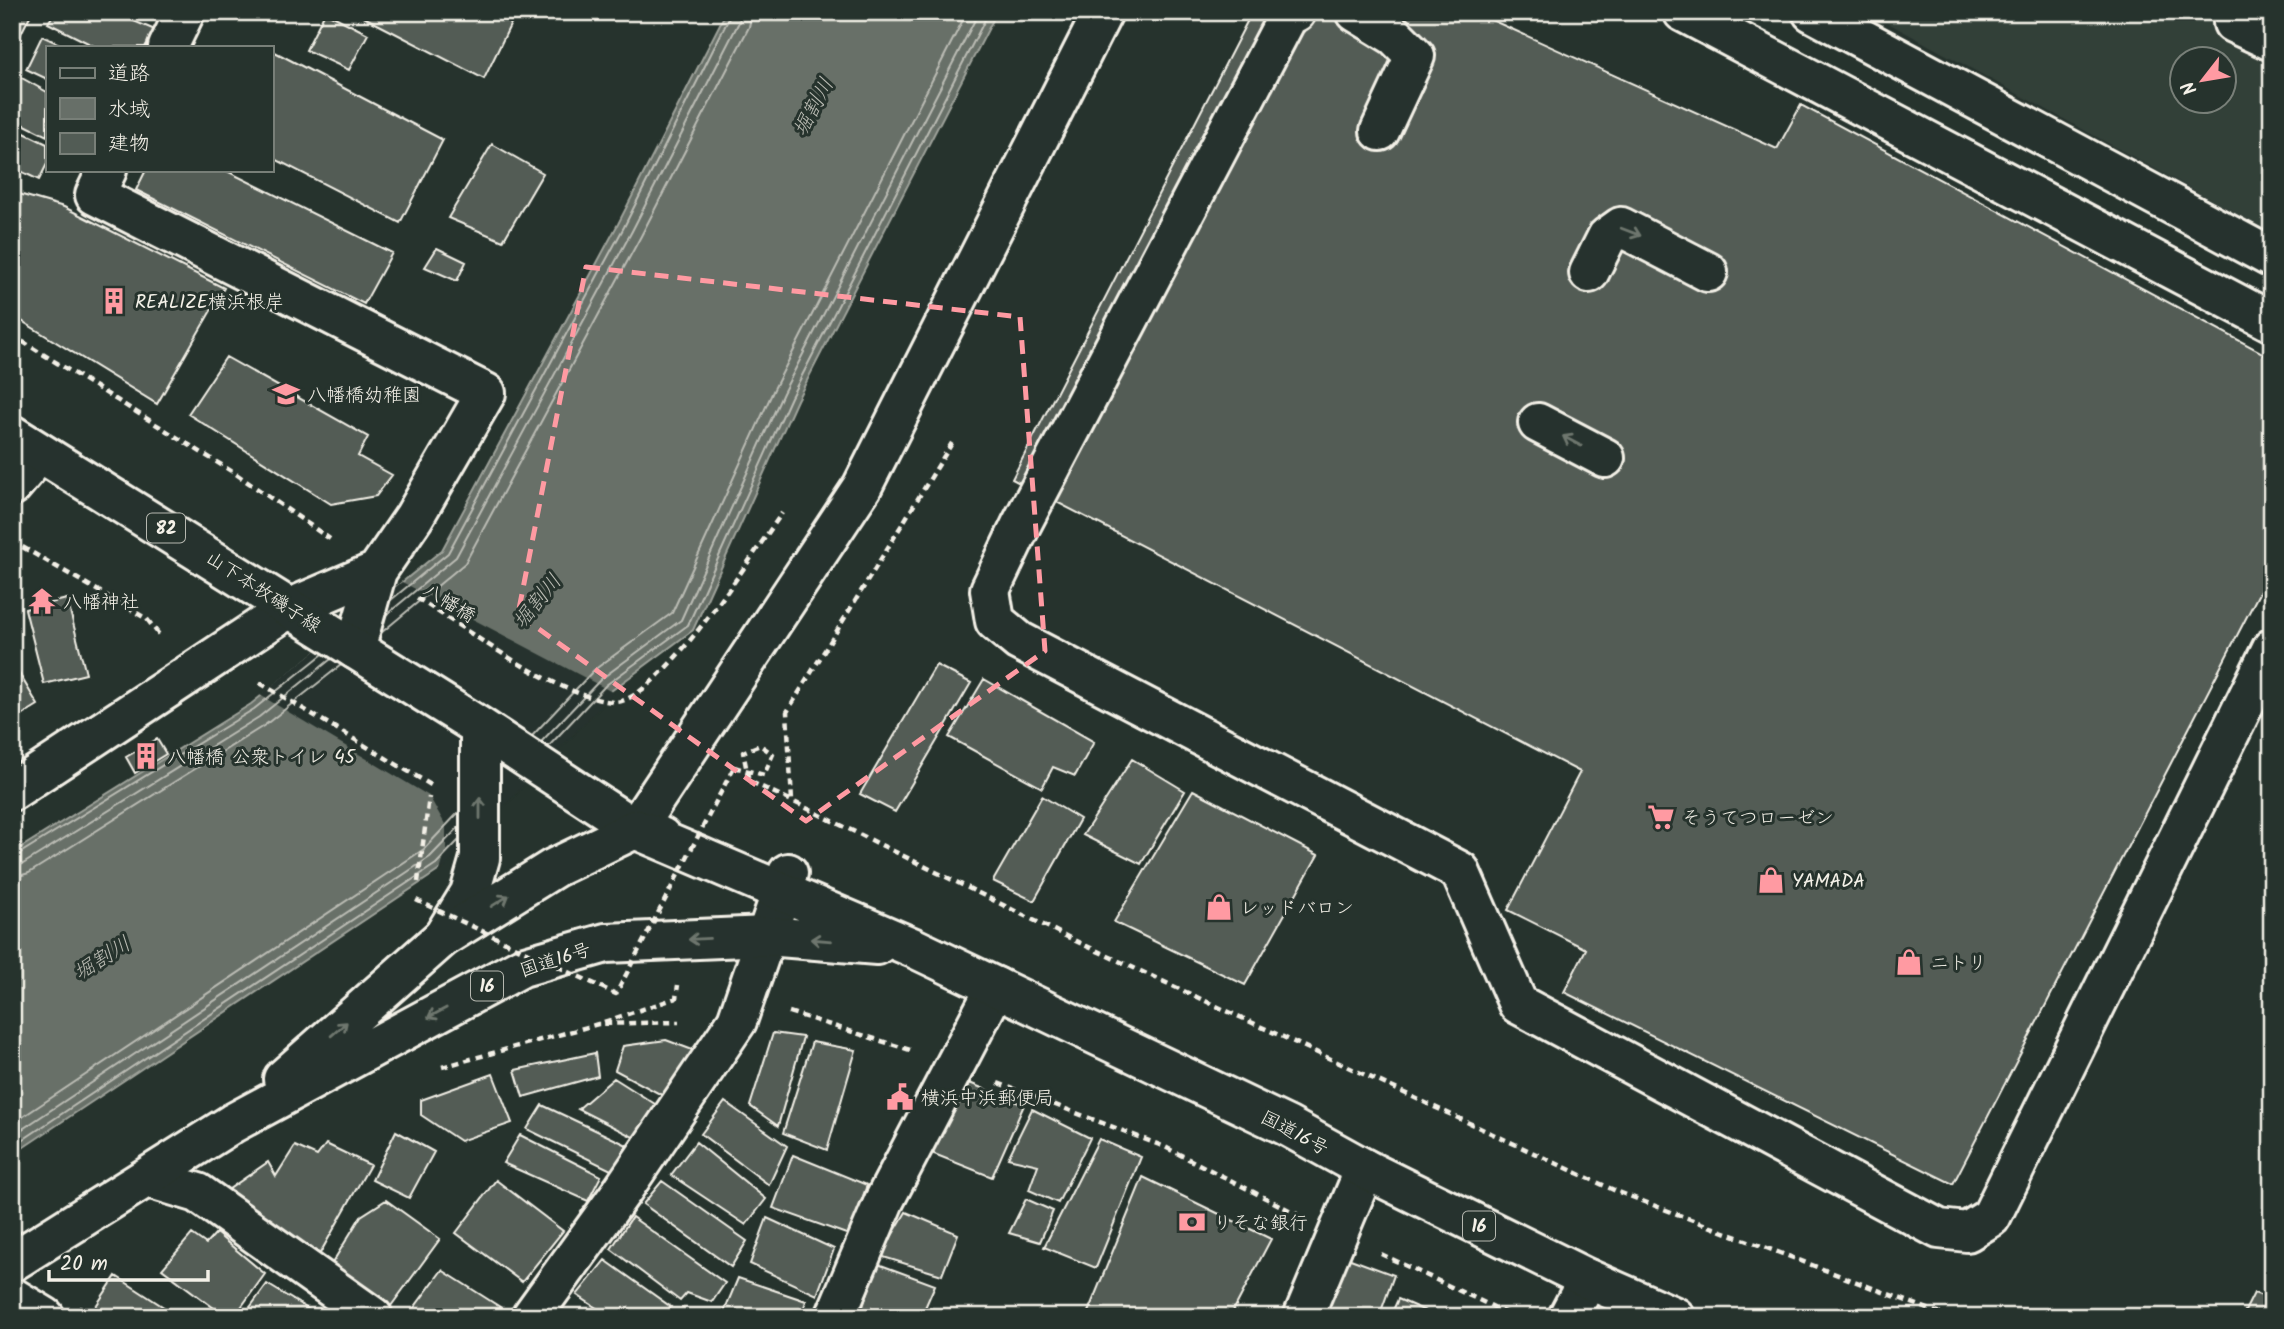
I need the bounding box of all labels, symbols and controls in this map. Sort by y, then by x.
legend [46,46,273,172]
north arrow [2168,46,2238,116]
text: 道路 [108,58,150,91]
water label: 堀割川 [785,72,844,143]
text: N [2174,75,2206,101]
text: 水域 [108,94,150,127]
text: 建物 [108,128,150,161]
one-way arrow [1620,226,1641,239]
building icon: REALIZE横浜根岸 [99,286,129,316]
place label: REALIZE横浜根岸 [135,288,284,318]
school or university icon: 八幡橋幼稚園 [271,379,301,409]
place label: 八幡橋幼稚園 [307,381,421,411]
one-way arrow [1562,433,1582,447]
road number: 82 [147,514,185,542]
street label: 山下本牧磯子線 [199,544,327,641]
water label: 堀割川 [506,567,571,637]
street label: 八幡橋 [417,576,481,632]
temple icon: 八幡神社 [27,586,57,616]
place label: 八幡神社 [63,588,139,618]
building icon: 八幡橋 公衆トイレ 45 [131,741,161,771]
place label: 八幡橋 公衆トイレ 45 [167,743,357,773]
one-way arrow [473,797,487,820]
supermarket icon: そうてつローゼン [1646,802,1676,832]
place label: そうてつローゼン [1682,804,1834,834]
shop icon: YAMADA [1756,865,1786,895]
place label: YAMADA [1792,867,1865,897]
shop icon: レッドバロン [1204,892,1234,922]
one-way arrow [490,894,510,908]
place label: レッドバロン [1240,894,1354,924]
water label: 堀割川 [67,929,138,990]
one-way arrow [688,932,711,945]
one-way arrow [810,933,833,946]
street label: 国道16号 [516,935,595,987]
shop icon: ニトリ [1894,947,1924,977]
place label: ニトリ [1930,949,1987,979]
road number: 16 [471,972,503,1001]
one-way arrow [428,1006,448,1020]
one-way arrow [330,1021,348,1037]
public building icon: 横浜中浜郵便局 [885,1082,915,1112]
place label: 横浜中浜郵便局 [921,1084,1054,1114]
street label: 国道16号 [1255,1103,1334,1164]
bank icon: りそな銀行 [1177,1207,1207,1237]
place label: りそな銀行 [1213,1209,1308,1239]
road number: 16 [1463,1212,1495,1240]
scale bar [49,1238,208,1282]
text: 20 m [60,1248,108,1281]

